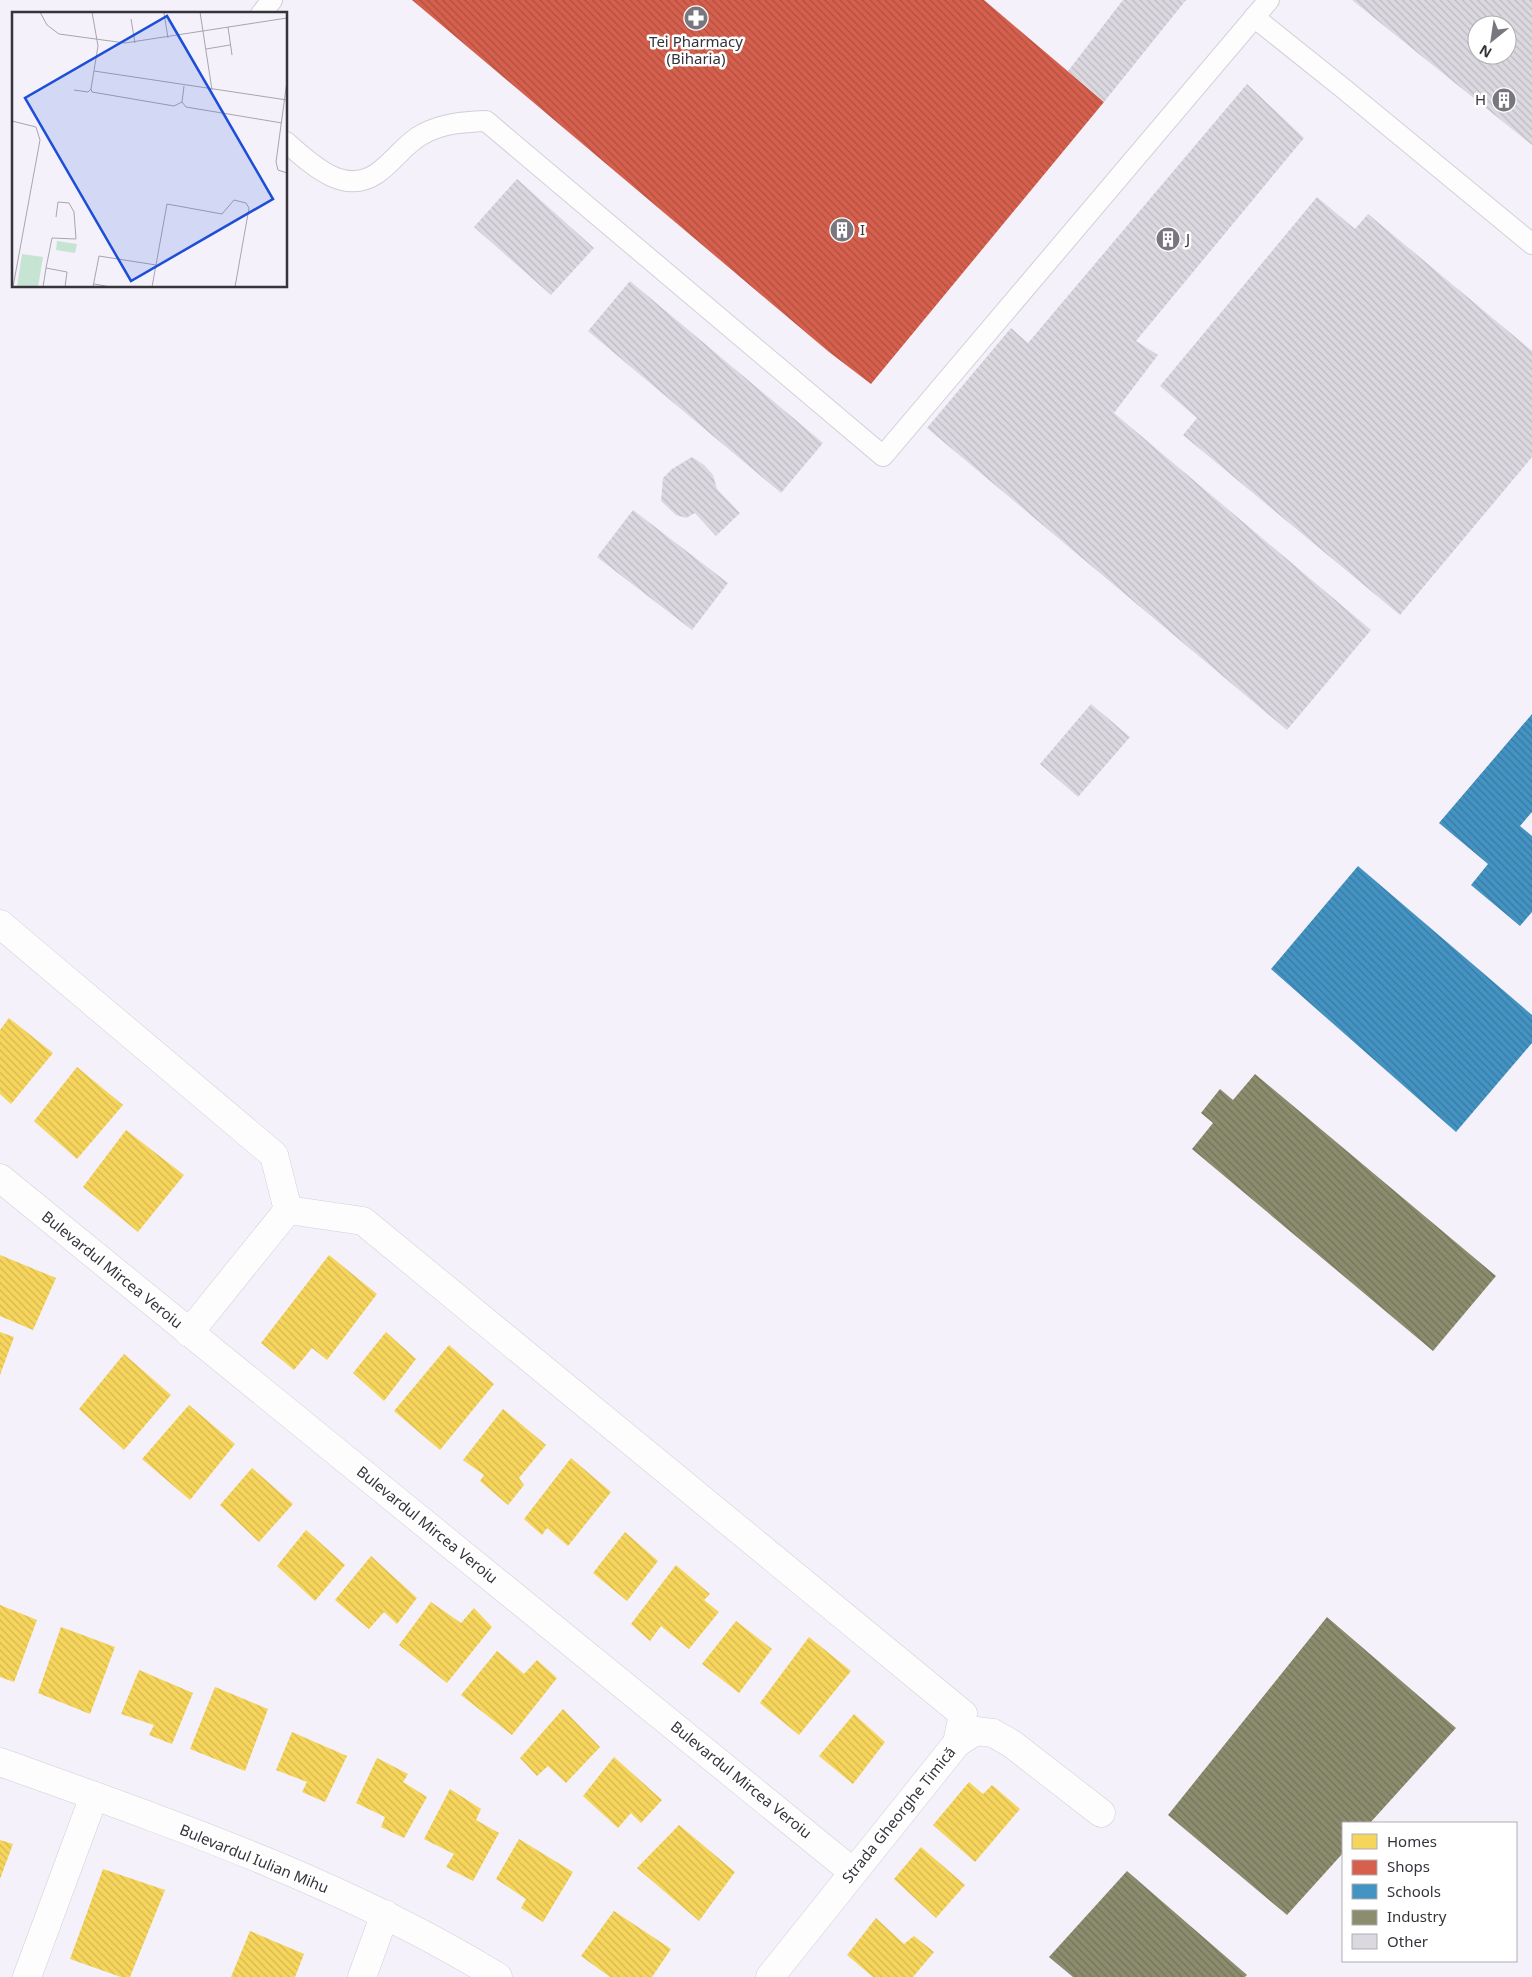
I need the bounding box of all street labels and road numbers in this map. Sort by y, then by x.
street label: Bulevardul Mircea Veroiu [38,1206,187,1332]
street label: Bulevardul Mircea Veroiu [353,1461,502,1587]
street label: Bulevardul Mircea Veroiu [667,1716,816,1842]
street label: Strada Gheorghe Timică [837,1742,959,1887]
street label: Bulevardul Iulian Mihu [177,1819,332,1897]

